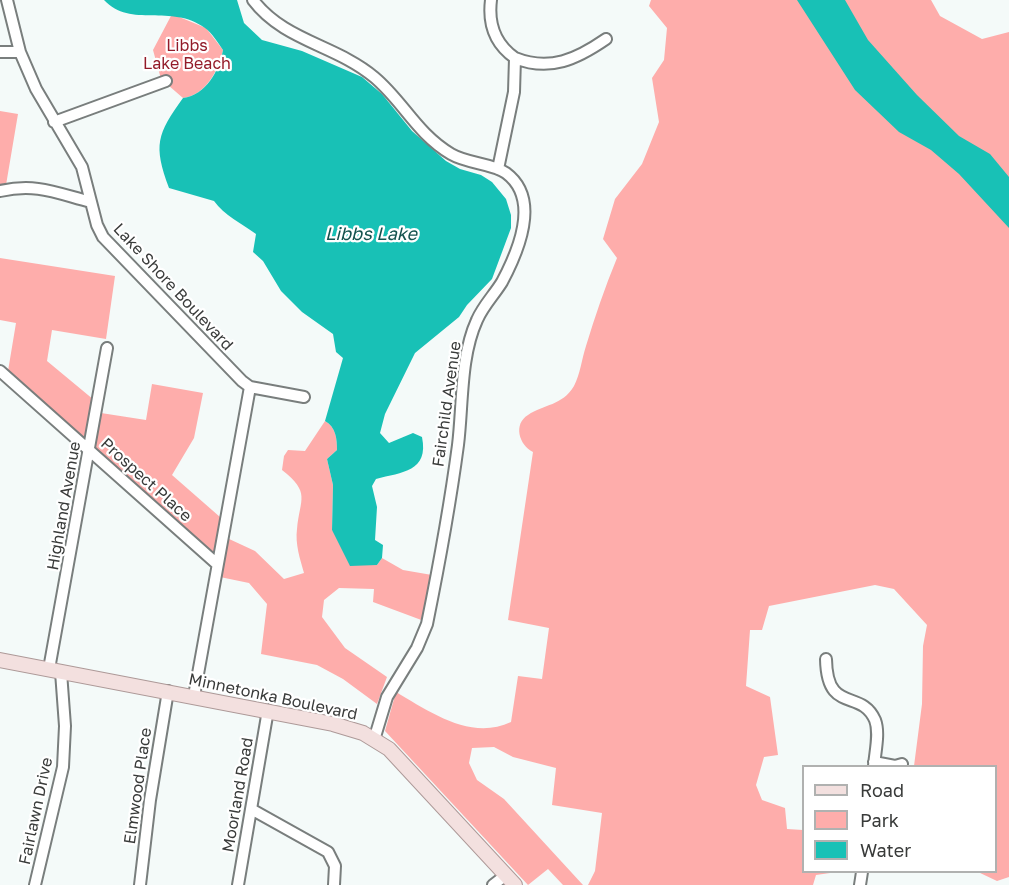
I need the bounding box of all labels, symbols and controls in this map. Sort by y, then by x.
park label: Libbs Lake Beach [143,36,231,74]
street label: Lake Shore Boulevard [109,219,237,355]
water label: Libbs Lake [325,223,417,245]
street label: Fairchild Avenue [429,340,465,468]
street label: Prospect Place [97,434,195,526]
street label: Highland Avenue [43,440,85,572]
street label: Minnetonka Boulevard [187,670,359,724]
street label: Elmwood Place [120,727,156,845]
street label: Moorland Road [218,736,258,854]
street label: Fairlawn Drive [15,756,57,866]
legend [802,765,997,873]
text: Road [860,779,904,801]
text: Park [860,809,899,831]
text: Water [860,839,911,861]

